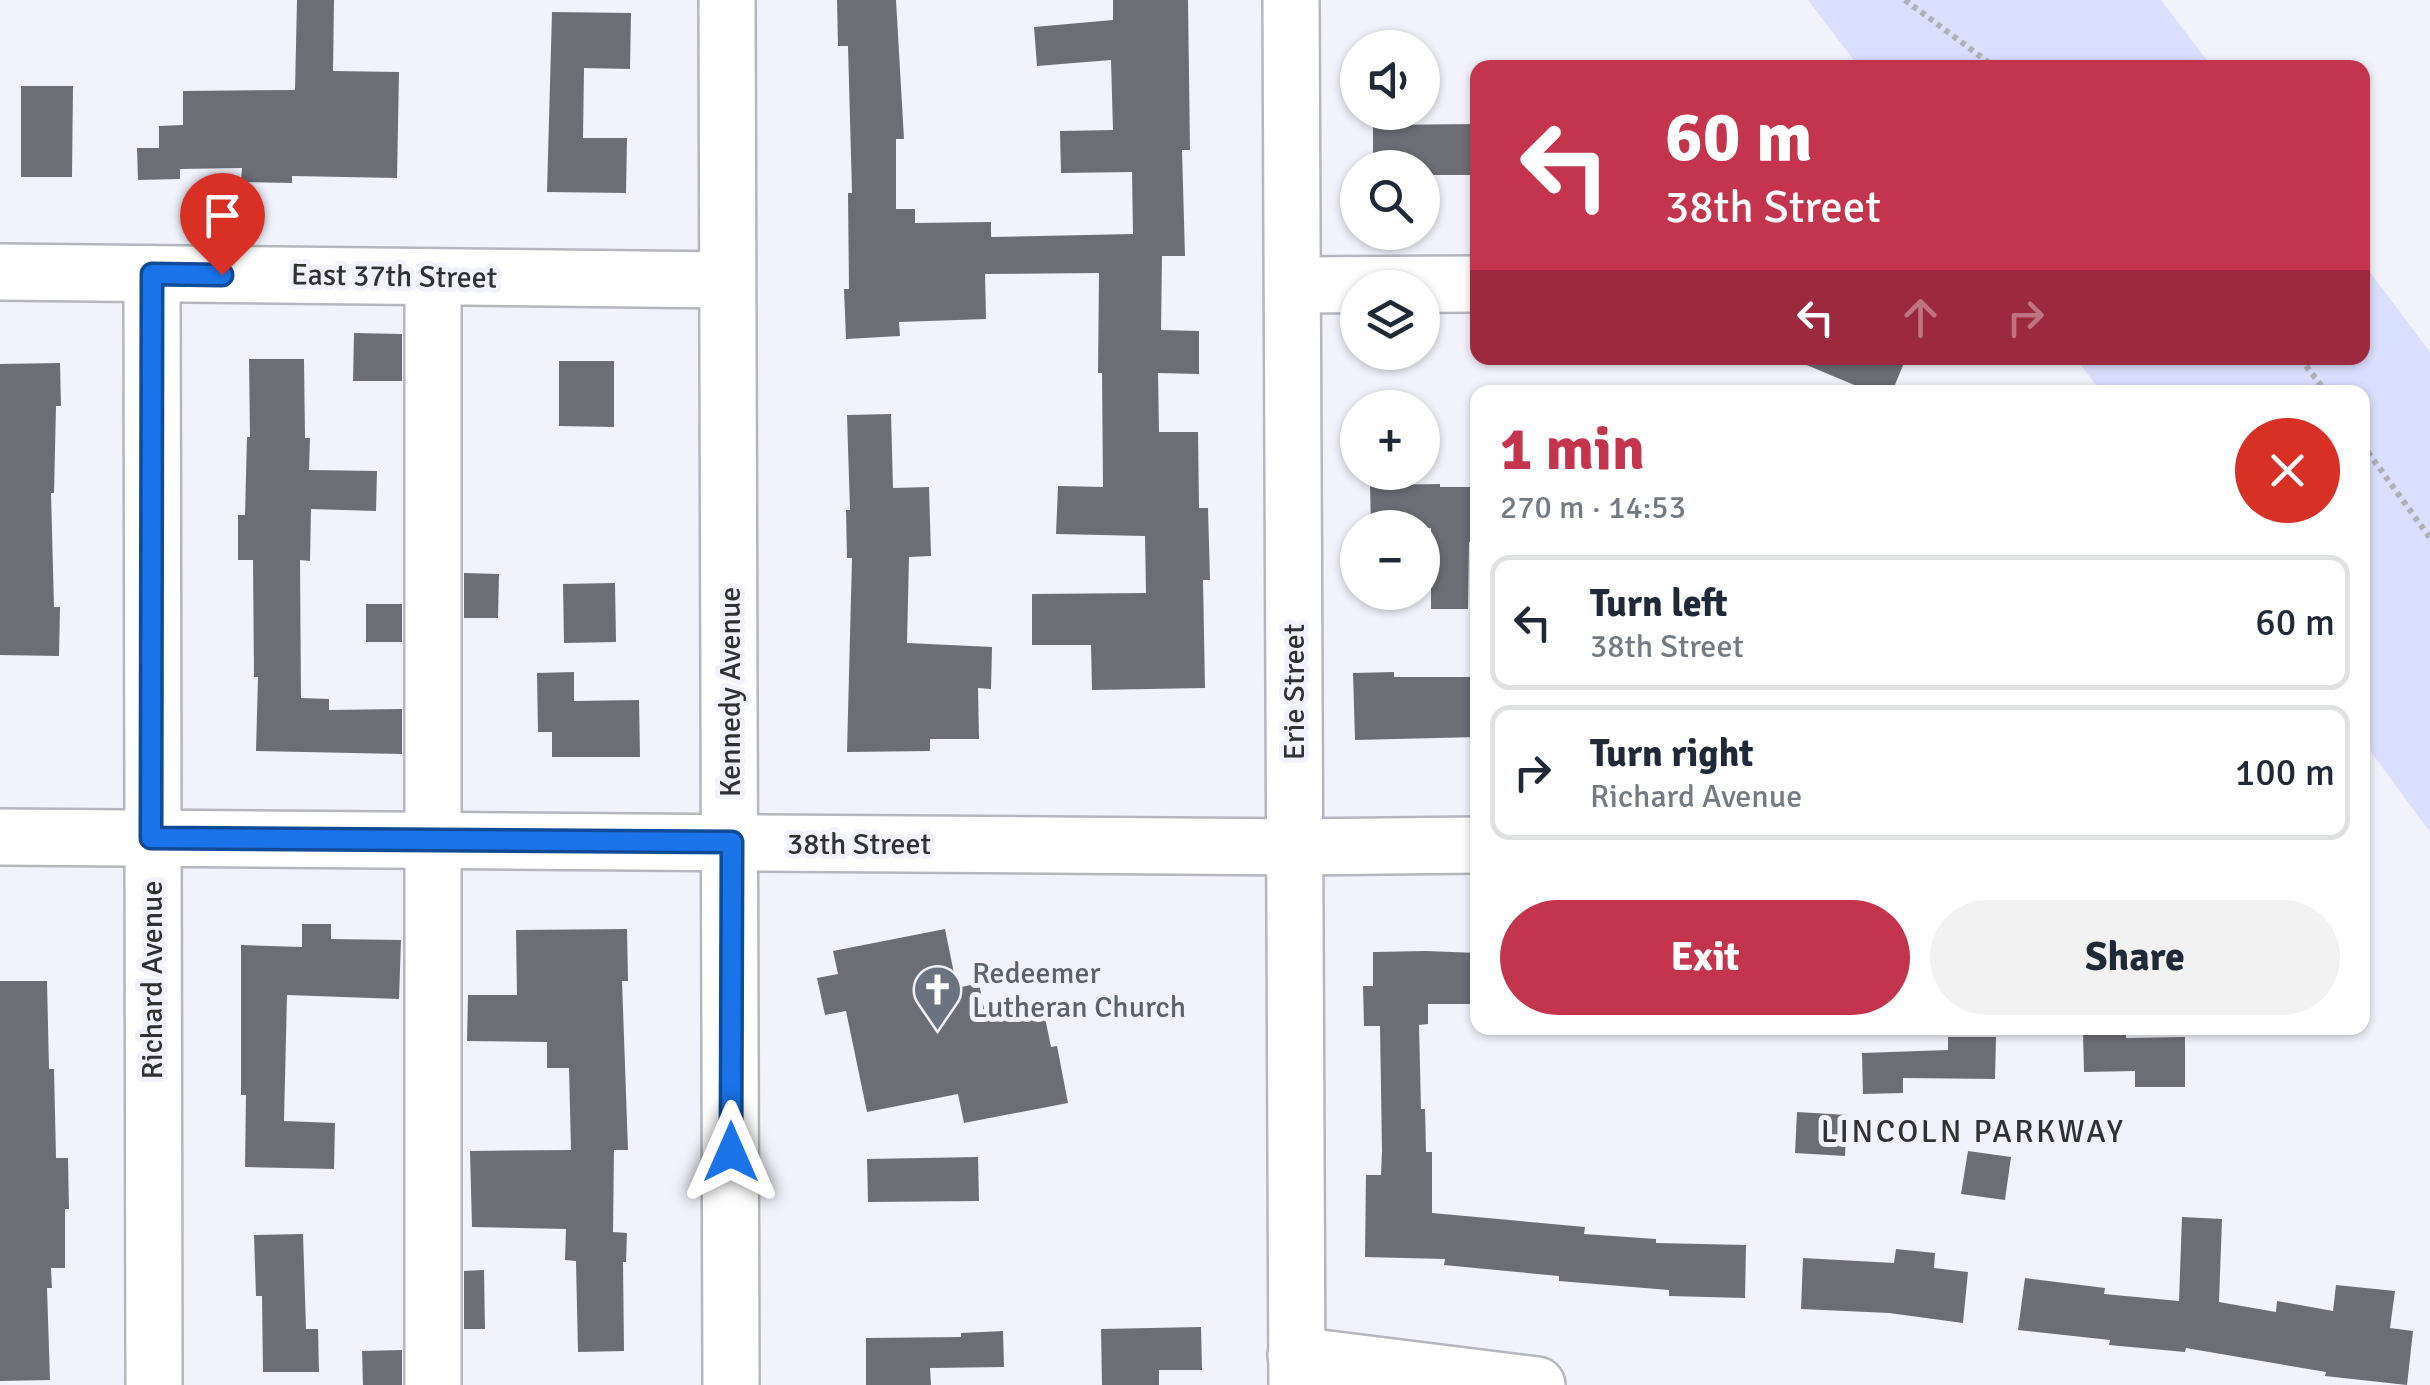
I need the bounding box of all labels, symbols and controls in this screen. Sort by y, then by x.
map controls [1340,30,1440,610]
button: sound [1340,30,1440,130]
text: 60 m [1665,94,1813,180]
icon: left [1500,100,1630,230]
button: search [1340,150,1440,250]
pin [180,173,265,276]
text: 38th Street [1665,180,1881,235]
icon: arrive [195,188,250,243]
street label: East 37th Street [291,256,497,297]
button: layers [1340,270,1440,370]
icon: left [1788,290,1843,345]
icon: ahead [1893,290,1948,345]
icon: right [1998,290,2053,345]
button: + [1340,390,1440,490]
text: 1 min [1500,413,1645,487]
button: close [2235,418,2340,523]
text: 270 m · 14:53 [1500,488,1686,527]
button: − [1340,510,1440,610]
text: Turn left [1590,580,1728,627]
street label: Kennedy Avenue [712,587,749,797]
icon: left [1505,595,1560,650]
text: 60 m [2255,599,2335,646]
street label: Erie Street [1276,624,1313,760]
text: 38th Street [1590,627,1744,666]
text: Turn right [1590,730,1754,777]
icon: right [1505,745,1560,800]
text: 100 m [2235,749,2335,796]
text: Richard Avenue [1590,777,1802,816]
street label: 38th Street [787,826,931,863]
street label: Richard Avenue [134,881,171,1079]
button: Exit [1500,900,1910,1015]
button: Share [1930,900,2340,1015]
place label: Redeemer Lutheran Church [972,955,1186,1026]
church icon: Redeemer Lutheran Church [911,964,963,1032]
position arrow [679,1100,783,1204]
district label: LINCOLN PARKWAY [1821,1112,2125,1151]

